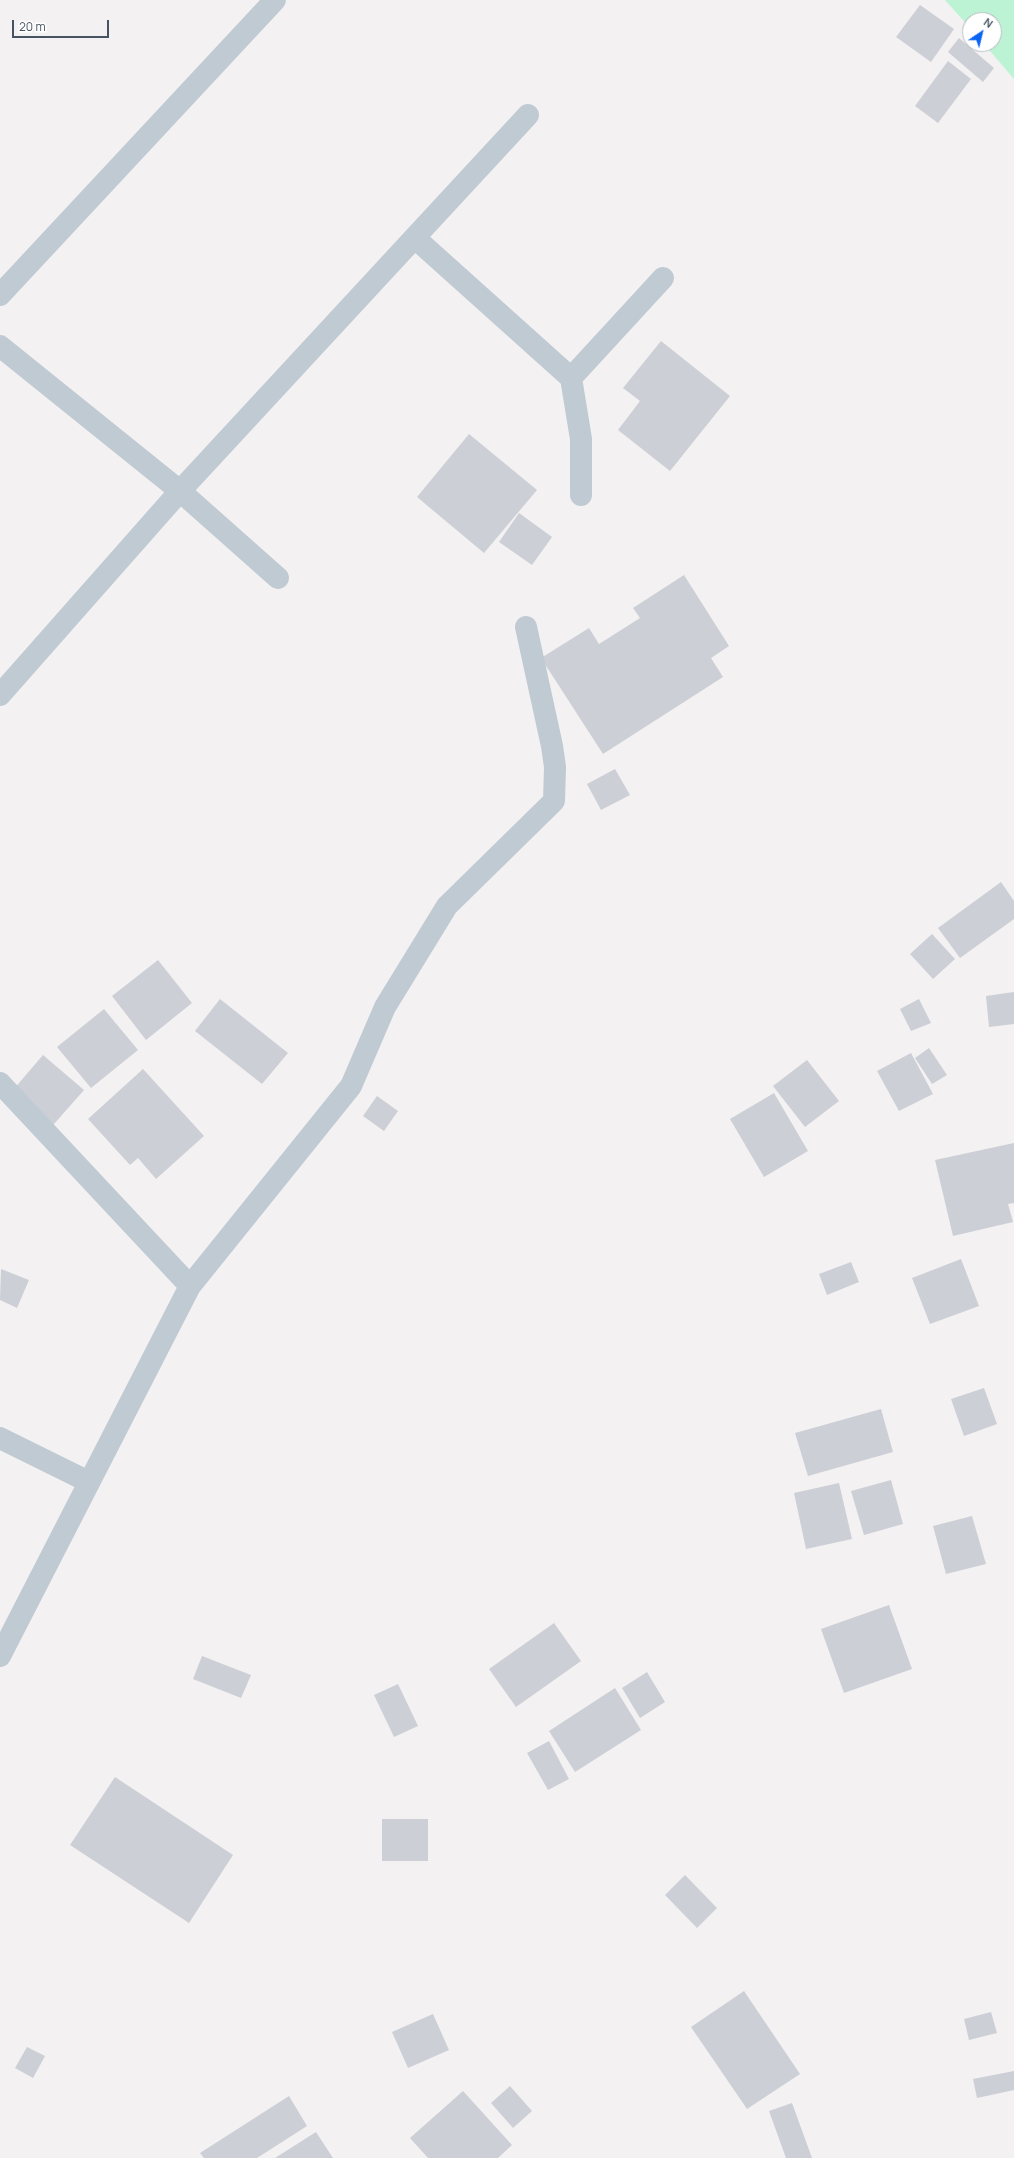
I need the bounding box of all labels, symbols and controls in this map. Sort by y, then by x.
scale bar [14,12,111,38]
north arrow [962,12,1002,52]
text: N [981,14,996,31]
text: 20 m [19,18,46,35]

